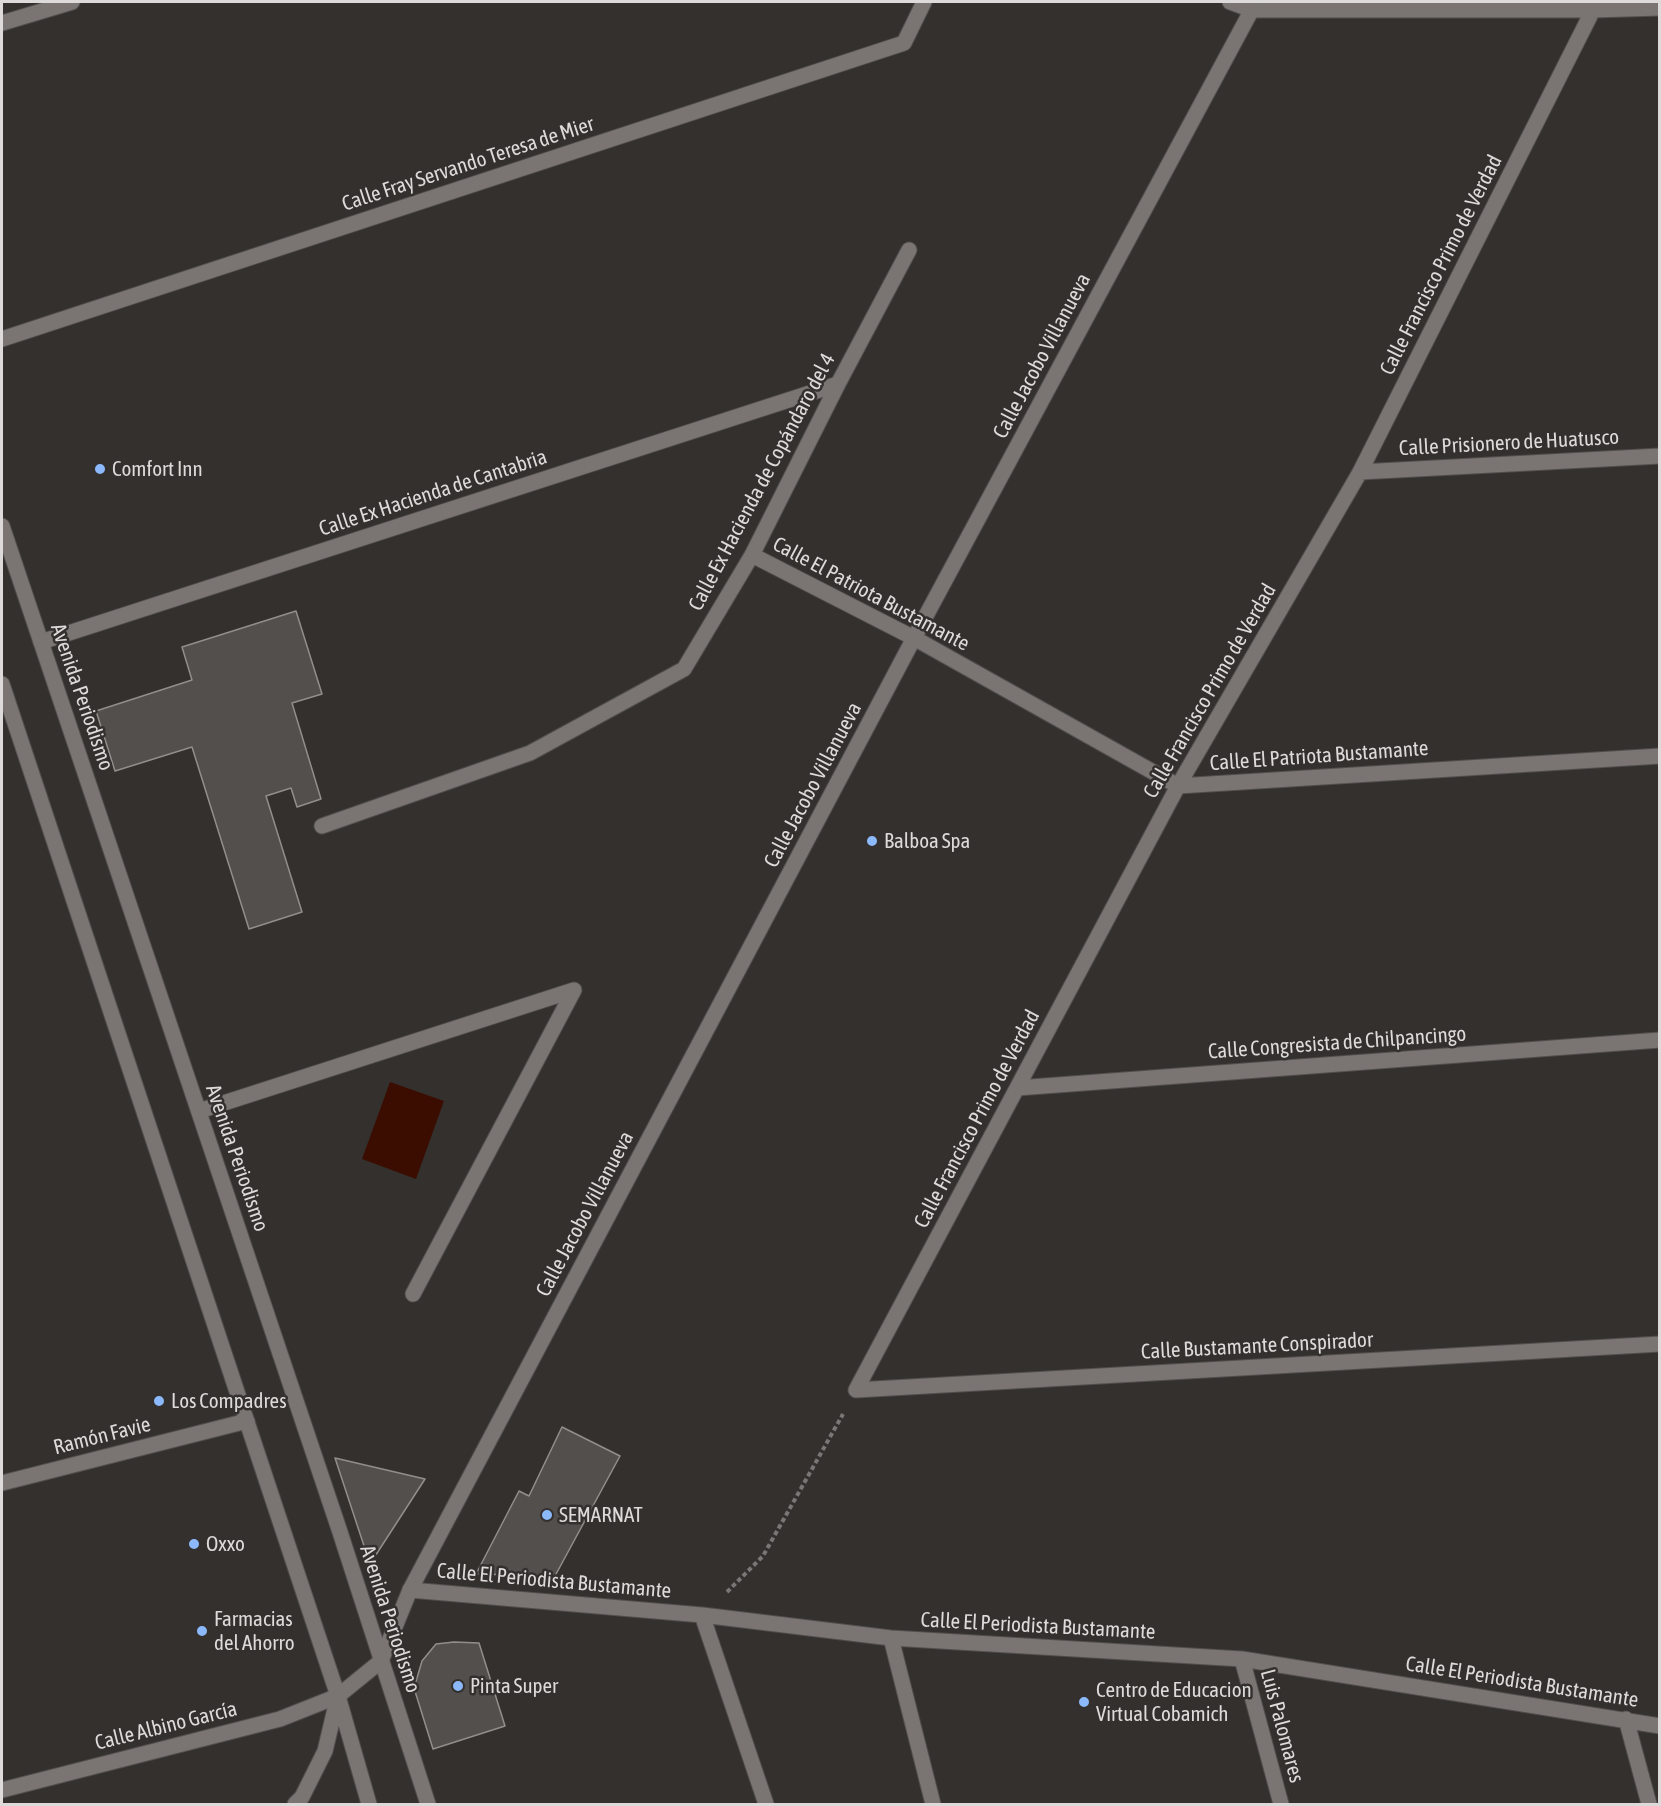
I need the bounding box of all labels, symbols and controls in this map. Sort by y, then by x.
street label: Calle Fray Servando Teresa de Mier [339,111,597,217]
street label: Calle Francisco Primo de Verdad [1375,151,1507,379]
street label: Calle Jacobo Villanueva [988,269,1096,443]
street label: Calle Ex Hacienda de Copándaro del 4 [683,349,841,615]
street label: Calle Prisionero de Huatusco [1398,425,1620,461]
street label: Calle Ex Hacienda de Cantabria [316,444,550,542]
place label: Comfort Inn [112,456,203,482]
marker: Comfort Inn [93,462,107,476]
street label: Calle El Patriota Bustamante [768,531,974,657]
street label: Calle Francisco Primo de Verdad [1138,579,1282,803]
street label: Avenida Periodismo [45,620,119,774]
street label: Calle Jacobo Villanueva [759,698,867,872]
street label: Calle El Patriota Bustamante [1209,736,1429,776]
place label: Balboa Spa [884,828,970,854]
marker: Balboa Spa [865,834,879,848]
street label: Calle Francisco Primo de Verdad [909,1006,1045,1232]
street label: Calle Congresista de Chilpancingo [1207,1021,1467,1065]
street label: Avenida Periodismo [200,1081,274,1235]
street label: Calle Jacobo Villanueva [531,1127,639,1301]
street label: Calle Bustamante Conspirador [1140,1327,1374,1365]
place label: Los Compadres [171,1388,287,1414]
marker: Los Compadres [152,1394,166,1408]
street label: Ramón Favie [51,1412,153,1460]
place label: SEMARNAT [559,1502,643,1528]
marker: SEMARNAT [540,1508,554,1522]
place label: Oxxo [206,1531,245,1557]
marker: Oxxo [187,1537,201,1551]
street label: Avenida Periodismo [354,1542,426,1696]
street label: Calle El Periodista Bustamante [436,1558,672,1604]
place label: Farmacias del Ahorro [214,1606,295,1656]
street label: Calle El Periodista Bustamante [920,1607,1156,1645]
marker: Farmacias del Ahorro [195,1624,209,1638]
street label: Calle El Periodista Bustamante [1404,1651,1640,1713]
street label: Luis Palomares [1255,1667,1309,1785]
place label: Pinta Super [470,1673,558,1699]
place label: Centro de Educacion Virtual Cobamich [1096,1677,1252,1727]
marker: Pinta Super [451,1679,465,1693]
marker: Centro de Educacion Virtual Cobamich [1077,1695,1091,1709]
street label: Calle Albino García [92,1696,240,1756]

